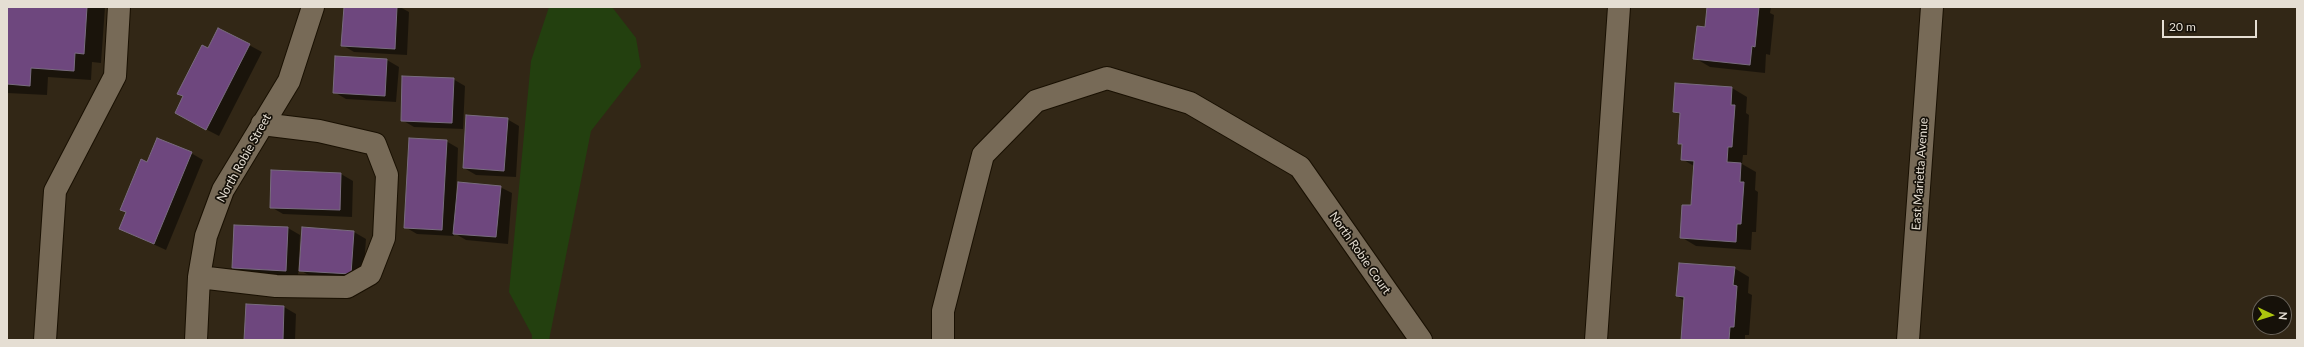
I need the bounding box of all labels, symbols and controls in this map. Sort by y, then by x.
scale bar [2164,12,2259,38]
text: 20 m [2169,19,2196,34]
street label: North Robie Street [214,111,274,205]
street label: East Marietta Avenue [1909,117,1931,231]
street label: North Robie Court [1326,209,1394,297]
north arrow [2252,295,2292,335]
text: N [2277,311,2290,320]

